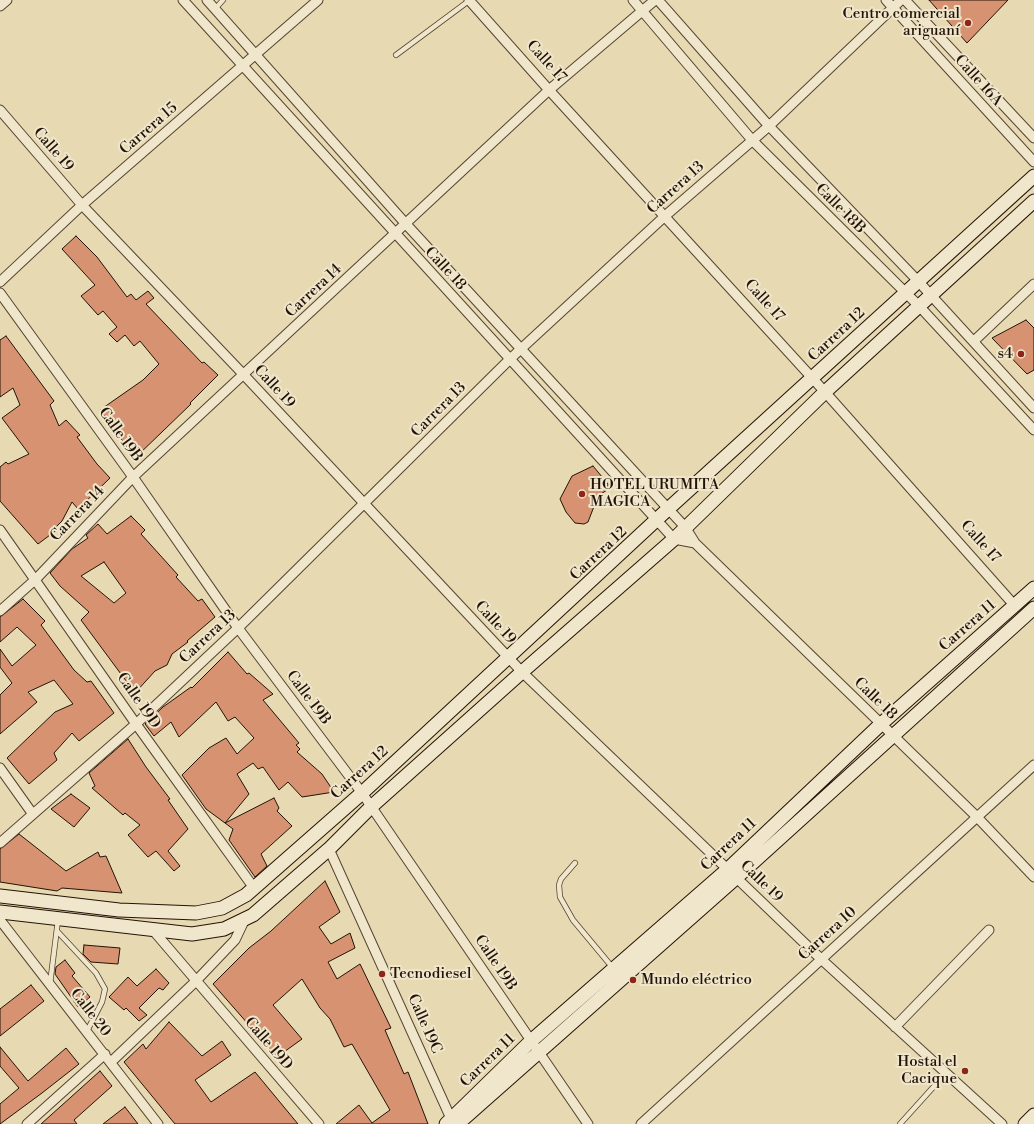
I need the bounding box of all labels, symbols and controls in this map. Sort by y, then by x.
place label: Centro comercial ariguaní [842,5,960,40]
marker: Centro comercial ariguaní [963,18,973,28]
street label: Calle 17 [522,37,570,87]
street label: Calle 16A [950,52,1006,110]
street label: Carrera 15 [117,99,181,159]
street label: Calle 19 [29,124,77,176]
street label: Carrera 13 [644,158,708,218]
street label: Calle 18B [811,180,869,238]
street label: Calle 18 [420,244,470,294]
street label: Carrera 14 [282,260,346,322]
street label: Calle 17 [740,276,788,326]
street label: Carrera 12 [805,304,869,366]
place label: s4 [998,345,1013,363]
marker: s4 [1016,349,1026,359]
street label: Calle 19 [250,362,298,412]
street label: Carrera 13 [408,379,470,441]
street label: Calle 19B [94,404,146,466]
place label: HOTEL URUMITA MAGICA [590,476,719,511]
street label: Carrera 14 [47,482,109,546]
marker: HOTEL URUMITA MAGICA [577,489,587,499]
street label: Calle 17 [956,517,1004,567]
street label: Carrera 12 [567,523,631,585]
street label: Carrera 11 [936,597,1000,655]
street label: Calle 19 [471,598,519,648]
street label: Carrera 13 [176,606,240,668]
street label: Calle 19B [282,667,334,729]
street label: Calle 19D [112,670,164,732]
street label: Calle 18 [850,674,900,724]
street label: Carrera 12 [328,743,392,803]
street label: Carrera 11 [698,815,760,875]
street label: Calle 19 [736,857,786,907]
street label: Carrera 10 [795,903,861,965]
street label: Calle 19B [470,932,520,994]
place label: Tecnodiesel [390,965,471,983]
marker: Tecnodiesel [377,969,387,979]
place label: Mundo eléctrico [641,971,752,989]
marker: Mundo eléctrico [628,975,638,985]
street label: Calle 20 [66,985,114,1041]
street label: Calle 19C [403,992,445,1056]
street label: Calle 19D [240,1014,296,1074]
street label: Carrera 11 [457,1031,519,1091]
place label: Hostal el Cacique [897,1053,957,1088]
marker: Hostal el Cacique [960,1066,970,1076]

